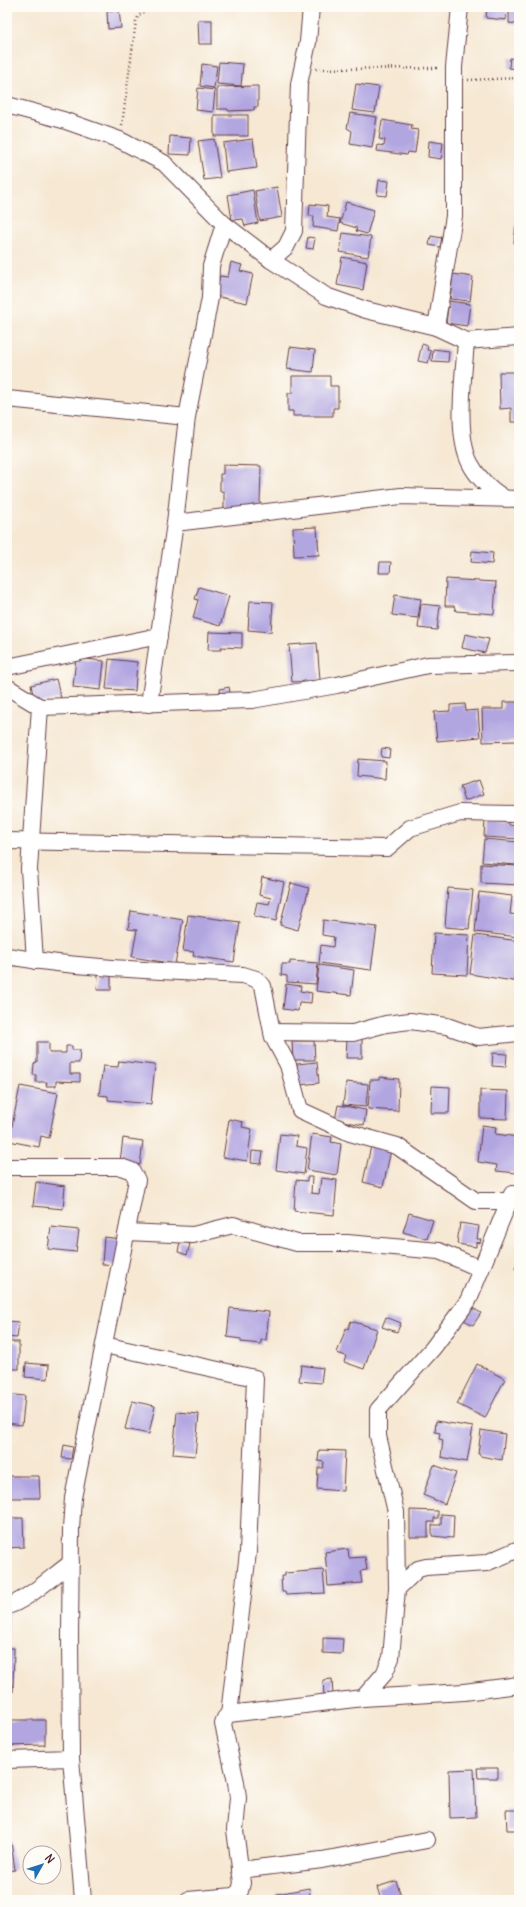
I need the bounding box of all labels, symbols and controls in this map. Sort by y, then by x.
north arrow [22,1845,62,1885]
text: N [42,1851,58,1866]

